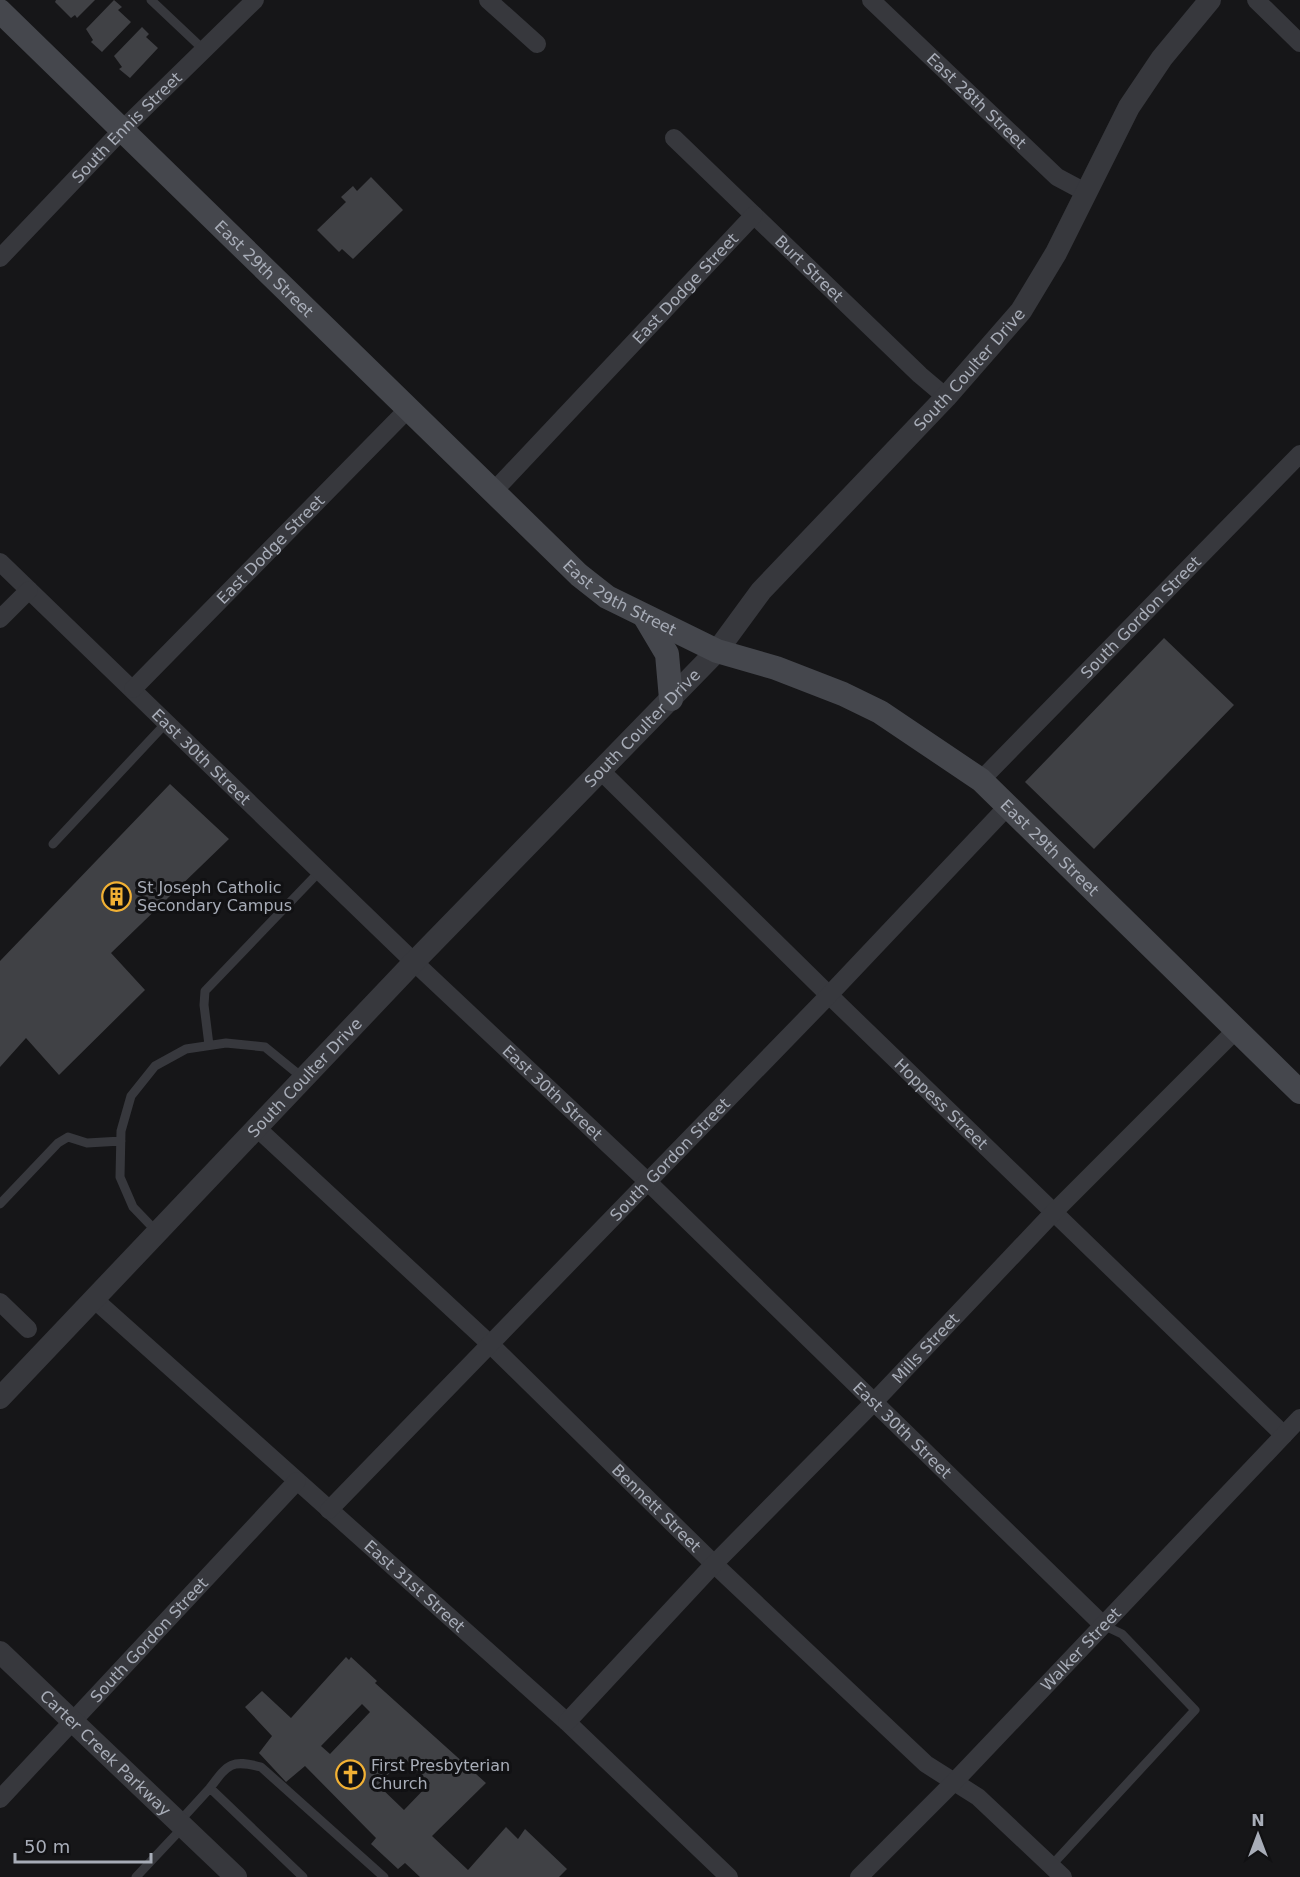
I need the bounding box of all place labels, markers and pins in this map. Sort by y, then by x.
place label: St Joseph Catholic Secondary Campus [137,878,292,915]
building icon: St Joseph Catholic Secondary Campus [100,880,132,912]
place label: First Presbyterian Church [371,1756,510,1793]
church icon: First Presbyterian Church [334,1758,366,1790]

